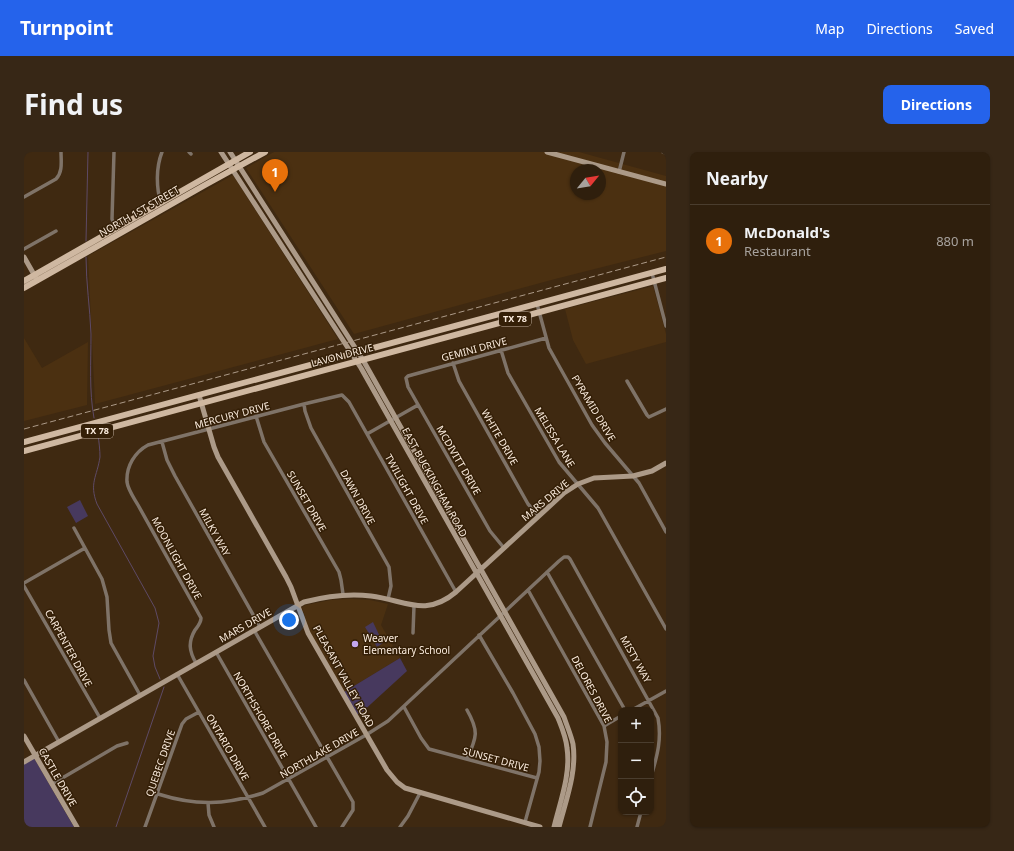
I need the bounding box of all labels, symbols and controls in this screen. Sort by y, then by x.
text: Turnpoint [20,15,113,41]
text: Map [815,19,844,38]
text: Directions [866,19,933,38]
text: Saved [955,19,994,38]
text: Find us [24,85,123,123]
button: Directions [883,85,990,124]
pin: 1 [262,159,288,192]
north arrow [570,164,606,200]
text: Nearby [706,167,768,190]
street label: NORTH 1ST STREET [96,182,182,240]
text: McDonald's [744,222,830,242]
text: 1 [715,232,723,250]
text: 880 m [936,232,974,250]
text: Restaurant [744,242,811,260]
road number: TX 78 [499,312,531,326]
street label: GEMINI DRIVE [440,334,508,364]
street label: LAVON DRIVE [309,340,375,370]
street label: PYRAMID DRIVE [569,372,619,444]
street label: MERCURY DRIVE [193,398,271,432]
street label: MELISSA LANE [531,404,579,470]
street label: WHITE DRIVE [478,407,522,467]
street label: MCDIVITT DRIVE [433,423,485,497]
road number: TX 78 [81,424,113,438]
street label: EAST BUCKINGHAM ROAD [399,425,471,539]
street label: TWILIGHT DRIVE [382,451,432,527]
street label: DAWN DRIVE [337,467,379,527]
street label: SUNSET DRIVE [284,468,330,534]
street label: MARS DRIVE [518,476,572,524]
street label: MILKY WAY [196,506,234,559]
street label: MOONLIGHT DRIVE [149,514,205,602]
street label: MARS DRIVE [216,604,274,646]
street label: CARPENTER DRIVE [42,607,96,689]
your location [279,610,299,630]
street label: PLEASANT VALLEY ROAD [310,622,378,730]
place label: Weaver Elementary School [363,631,450,657]
street label: MISTY WAY [617,633,655,685]
marker: Weaver Elementary School [350,639,360,649]
street label: DELORES DRIVE [568,653,616,725]
street label: NORTHSHORE DRIVE [230,669,292,761]
map controls [618,707,654,815]
button: + [618,707,654,743]
street label: ONTARIO DRIVE [203,711,253,783]
street label: NORTHLAKE DRIVE [277,725,361,781]
street label: QUEBEC DRIVE [142,728,178,798]
street label: SUNSET DRIVE [461,743,531,775]
button: − [618,743,654,779]
street label: CASTLE DRIVE [36,745,80,809]
button: locate [618,779,654,815]

